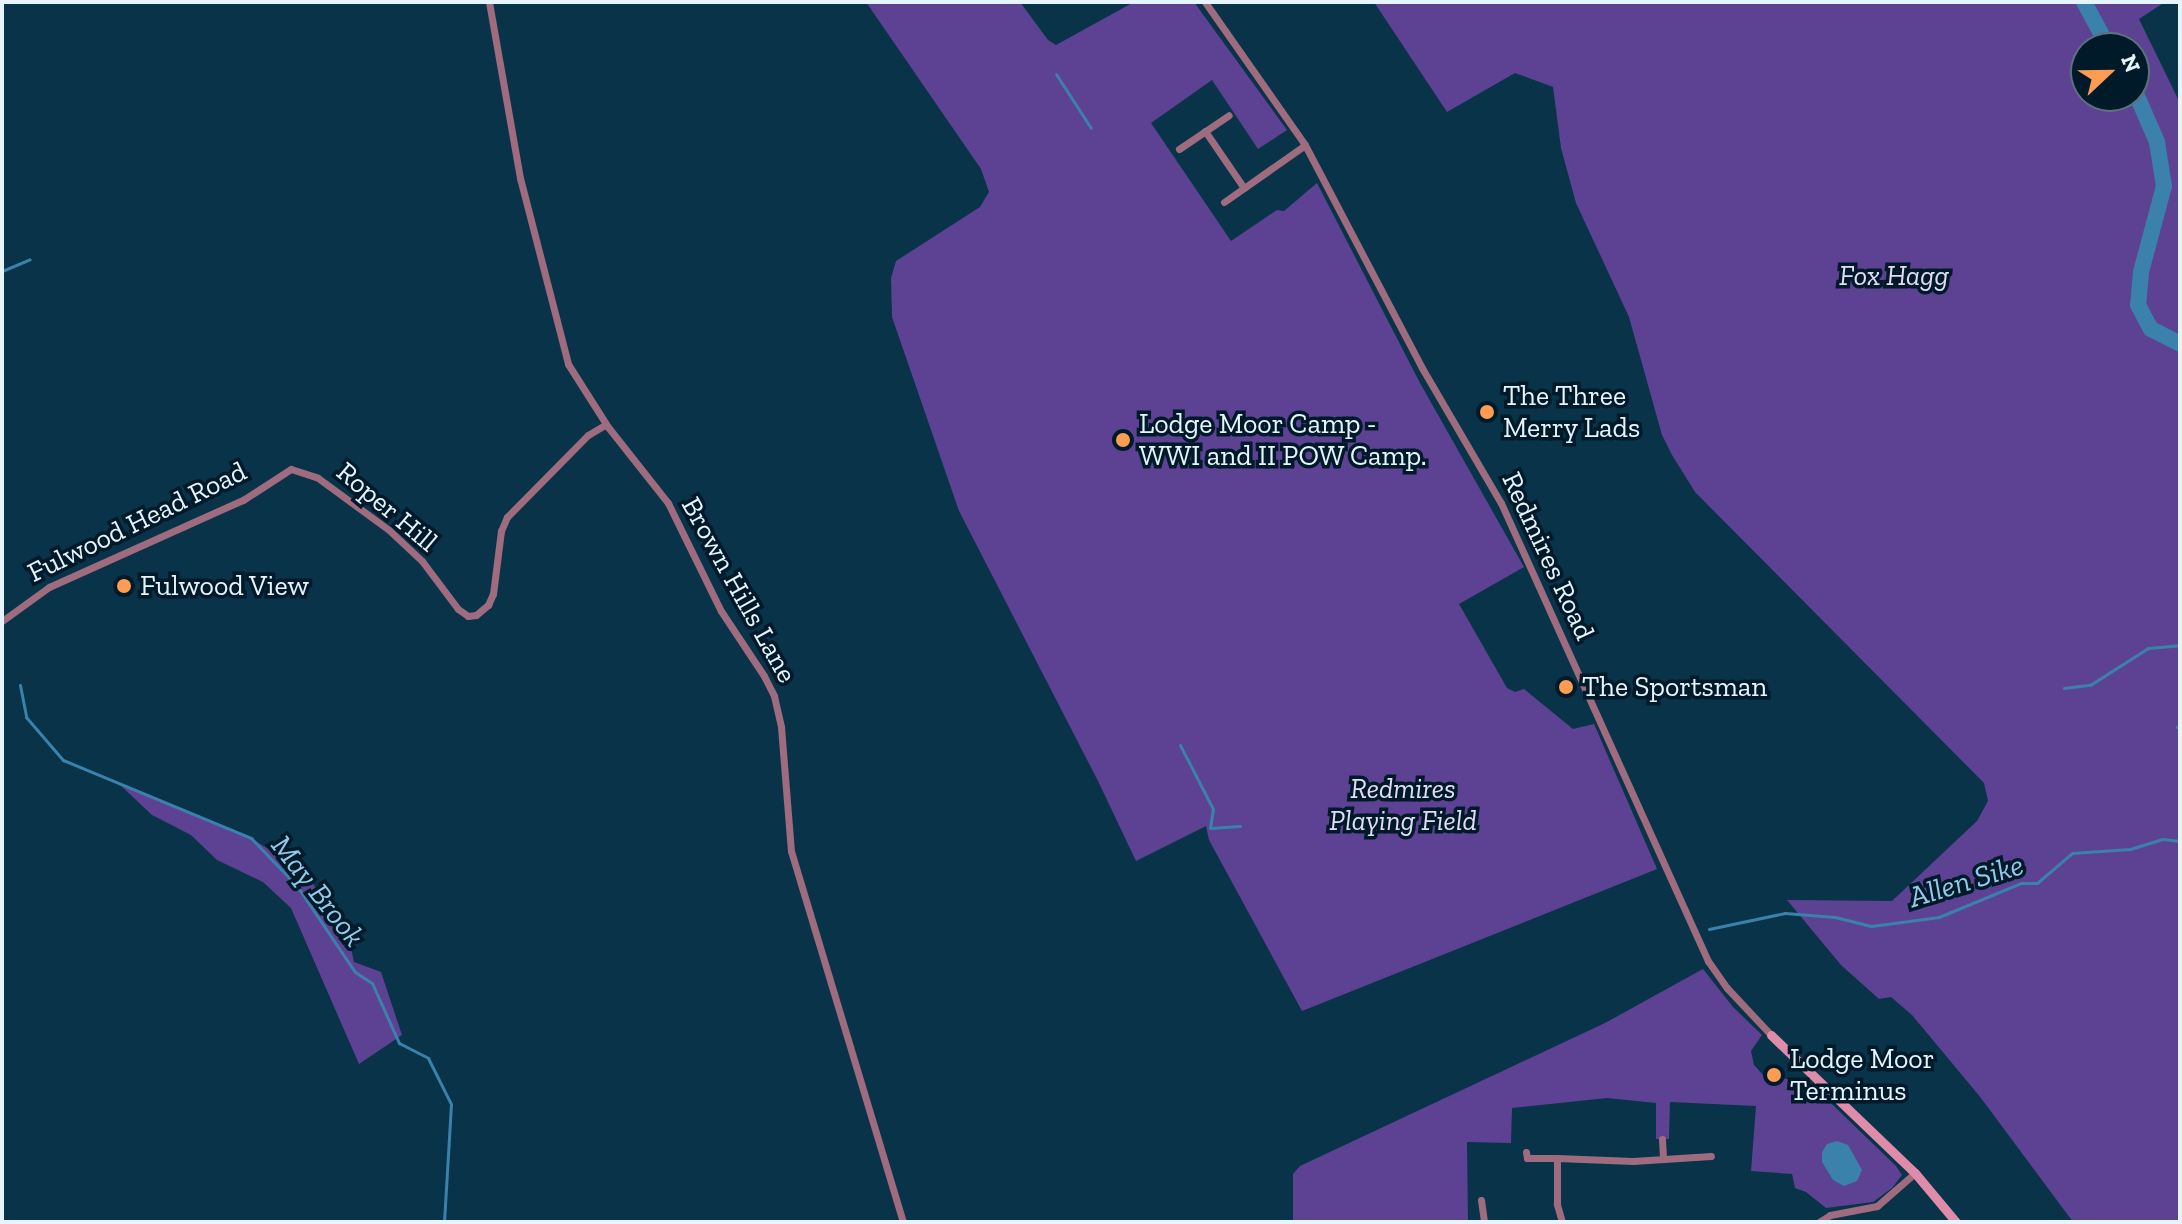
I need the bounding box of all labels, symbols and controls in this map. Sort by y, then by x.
north arrow [2070,32,2150,112]
text: N [2115,51,2147,76]
park label: Fox Hagg [1839,259,1949,293]
place label: The Three Merry Lads [1503,379,1641,445]
marker: The Three Merry Lads [1478,403,1496,421]
place label: Lodge Moor Camp - WWI and II POW Camp. [1139,407,1428,473]
marker: Lodge Moor Camp - WWI and II POW Camp. [1114,431,1132,449]
street label: Fulwood Head Road [22,454,252,590]
street label: Roper Hill [330,455,444,559]
street label: Redmires Road [1494,467,1602,645]
street label: Brown Hills Lane [674,491,804,689]
place label: Fulwood View [140,569,310,603]
marker: Fulwood View [115,577,133,595]
place label: The Sportsman [1582,670,1767,704]
marker: The Sportsman [1557,678,1575,696]
park label: Redmires Playing Field [1329,772,1477,838]
water label: May Brook [264,828,372,954]
water label: Allen Sike [1904,847,2028,915]
place label: Lodge Moor Terminus [1790,1042,1934,1108]
marker: Lodge Moor Terminus [1765,1066,1783,1084]

